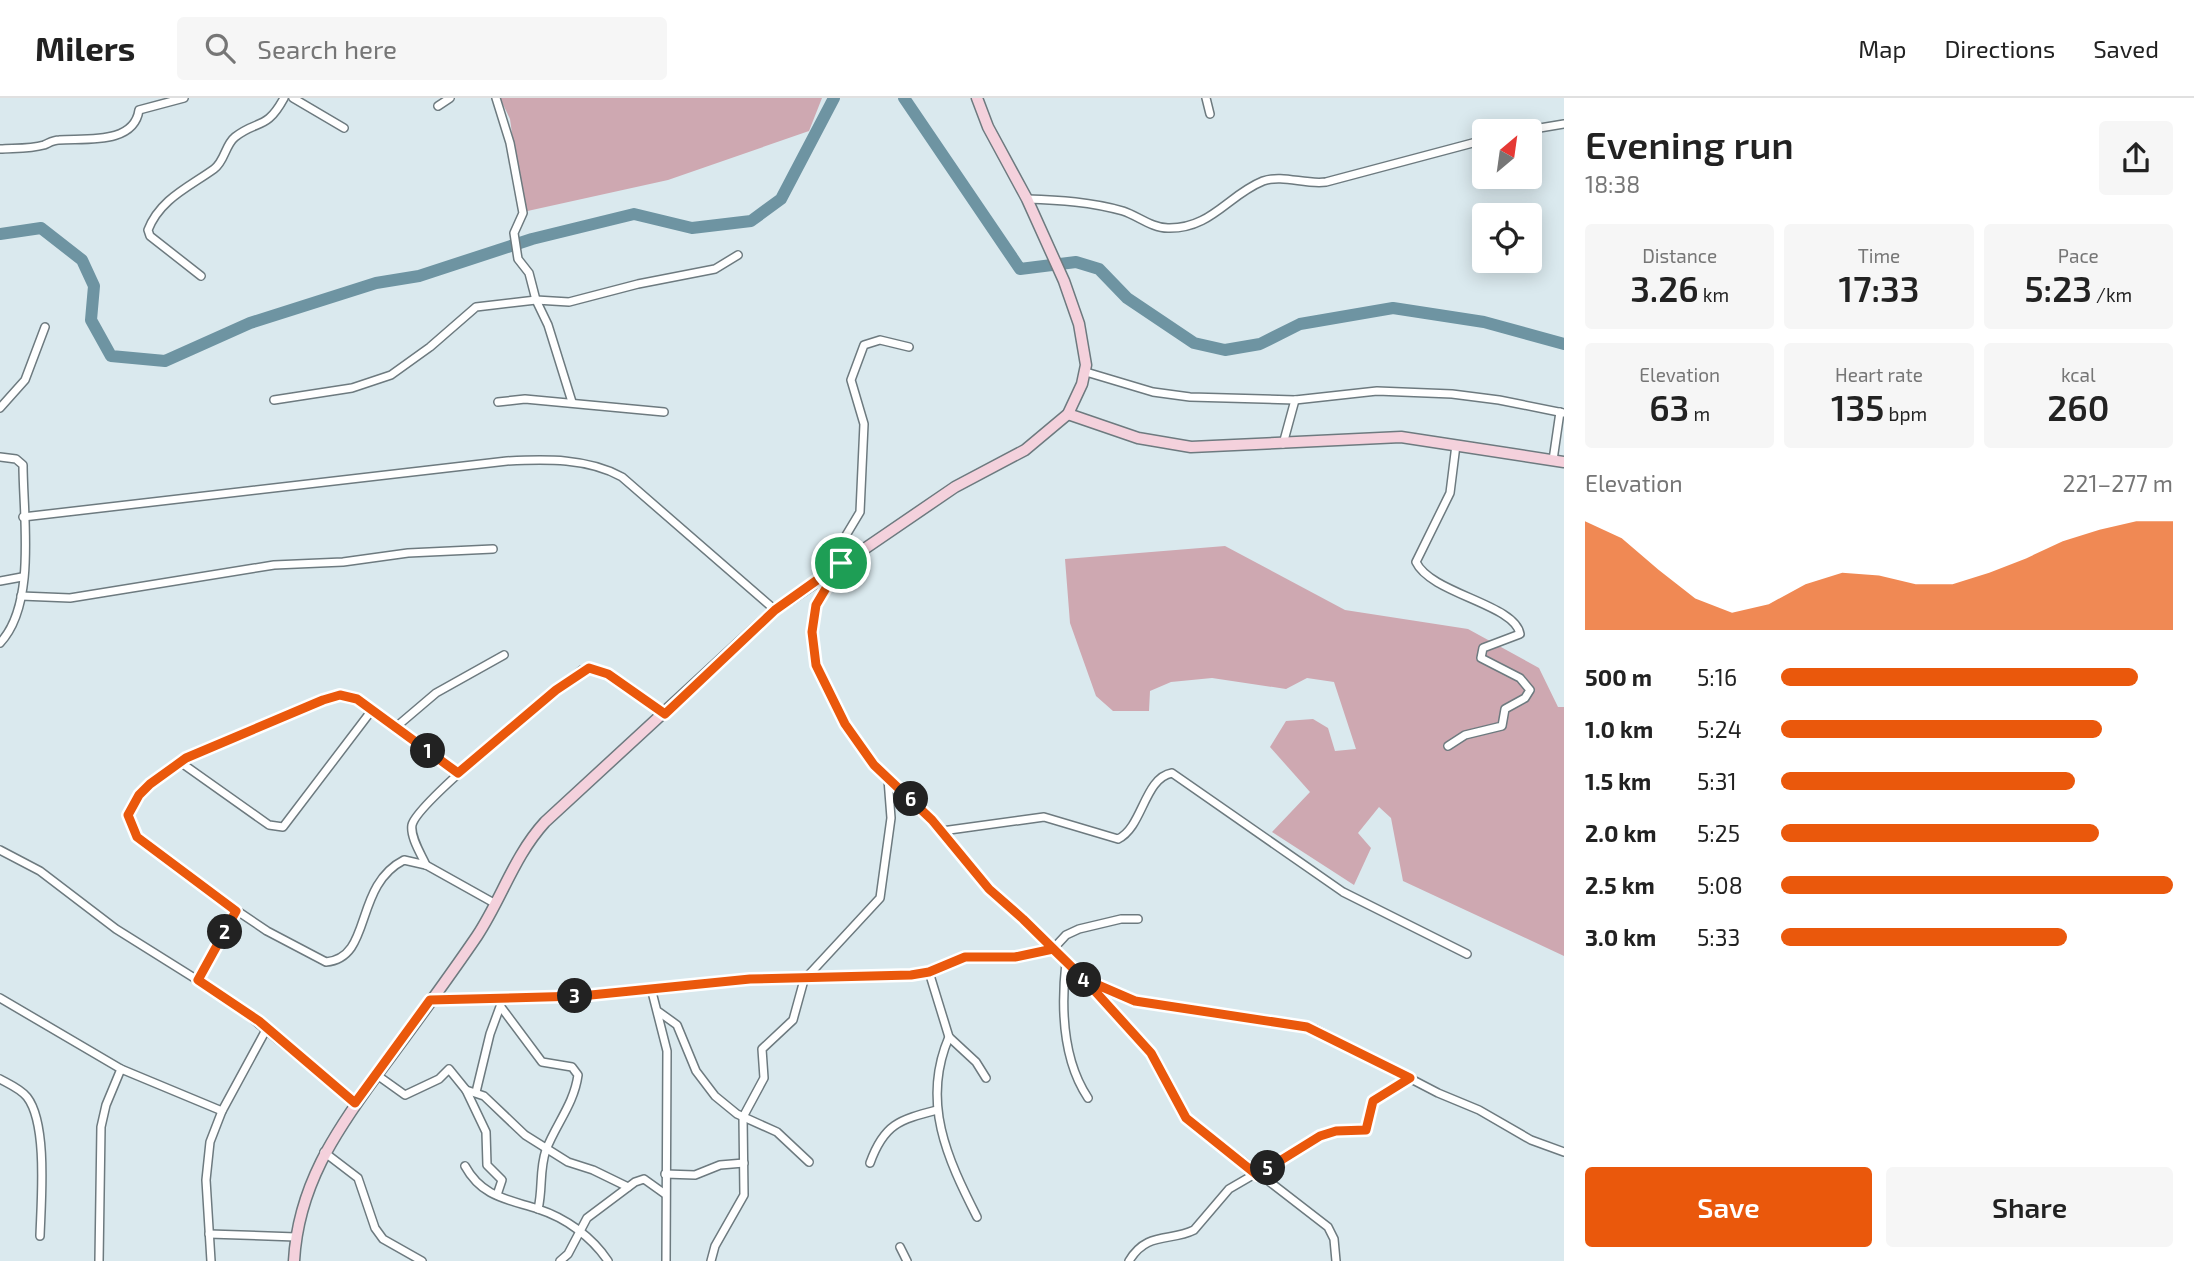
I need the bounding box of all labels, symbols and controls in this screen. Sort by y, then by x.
search box [177,17,667,80]
text: Milers [35,28,135,68]
icon: search [201,29,239,67]
text: Search here [257,33,397,64]
text: Map [1858,34,1906,63]
text: Directions [1944,34,2055,63]
text: Saved [2093,34,2159,63]
north arrow [1472,119,1542,189]
map controls [1472,119,1542,273]
text: Evening run [1585,121,1794,167]
button: share [2099,121,2173,195]
text: 18:38 [1585,170,1640,198]
button: locate [1472,203,1542,273]
text: Distance [1642,244,1717,267]
text: Time [1858,244,1900,267]
text: Pace [2058,244,2099,267]
text: 3.26 [1630,267,1699,309]
text: 17:33 [1839,267,1919,309]
text: 5:23 [2024,267,2092,309]
text: km [1699,283,1729,306]
text: /km [2092,283,2132,306]
text: Elevation [1639,363,1720,386]
text: Heart rate [1835,363,1923,386]
text: kcal [2061,363,2096,386]
text: 63 [1649,386,1689,428]
text: 135 [1831,386,1884,428]
text: 260 [2047,386,2109,428]
text: m [1689,402,1710,425]
text: bpm [1884,402,1927,425]
text: Elevation [1585,469,1683,497]
text: 221–277 m [2063,469,2173,497]
pin [811,533,871,593]
icon: arrive [822,544,860,582]
text: 500 m [1585,663,1652,691]
text: 5:16 [1697,663,1737,691]
text: 1.0 km [1585,715,1653,743]
text: 5:24 [1697,715,1742,743]
pin: 1 [410,734,446,768]
text: 1 [423,739,432,762]
text: 1.5 km [1585,767,1651,795]
text: 5:31 [1697,767,1737,795]
pin: 6 [894,782,928,816]
text: 6 [905,787,916,810]
text: 2.0 km [1585,819,1657,847]
text: 5:25 [1697,819,1740,847]
text: 2.5 km [1585,871,1655,899]
text: 5:08 [1697,871,1743,899]
pin: 2 [208,914,243,950]
text: 2 [219,920,230,943]
text: 3.0 km [1585,923,1656,951]
text: 5:33 [1697,923,1740,951]
pin: 4 [1066,962,1102,998]
text: 4 [1077,968,1090,991]
pin: 3 [558,978,592,1014]
text: 3 [569,984,580,1007]
pin: 5 [1250,1150,1286,1186]
text: 5 [1262,1156,1273,1179]
button: Save [1585,1167,1872,1247]
button: Share [1886,1167,2173,1247]

